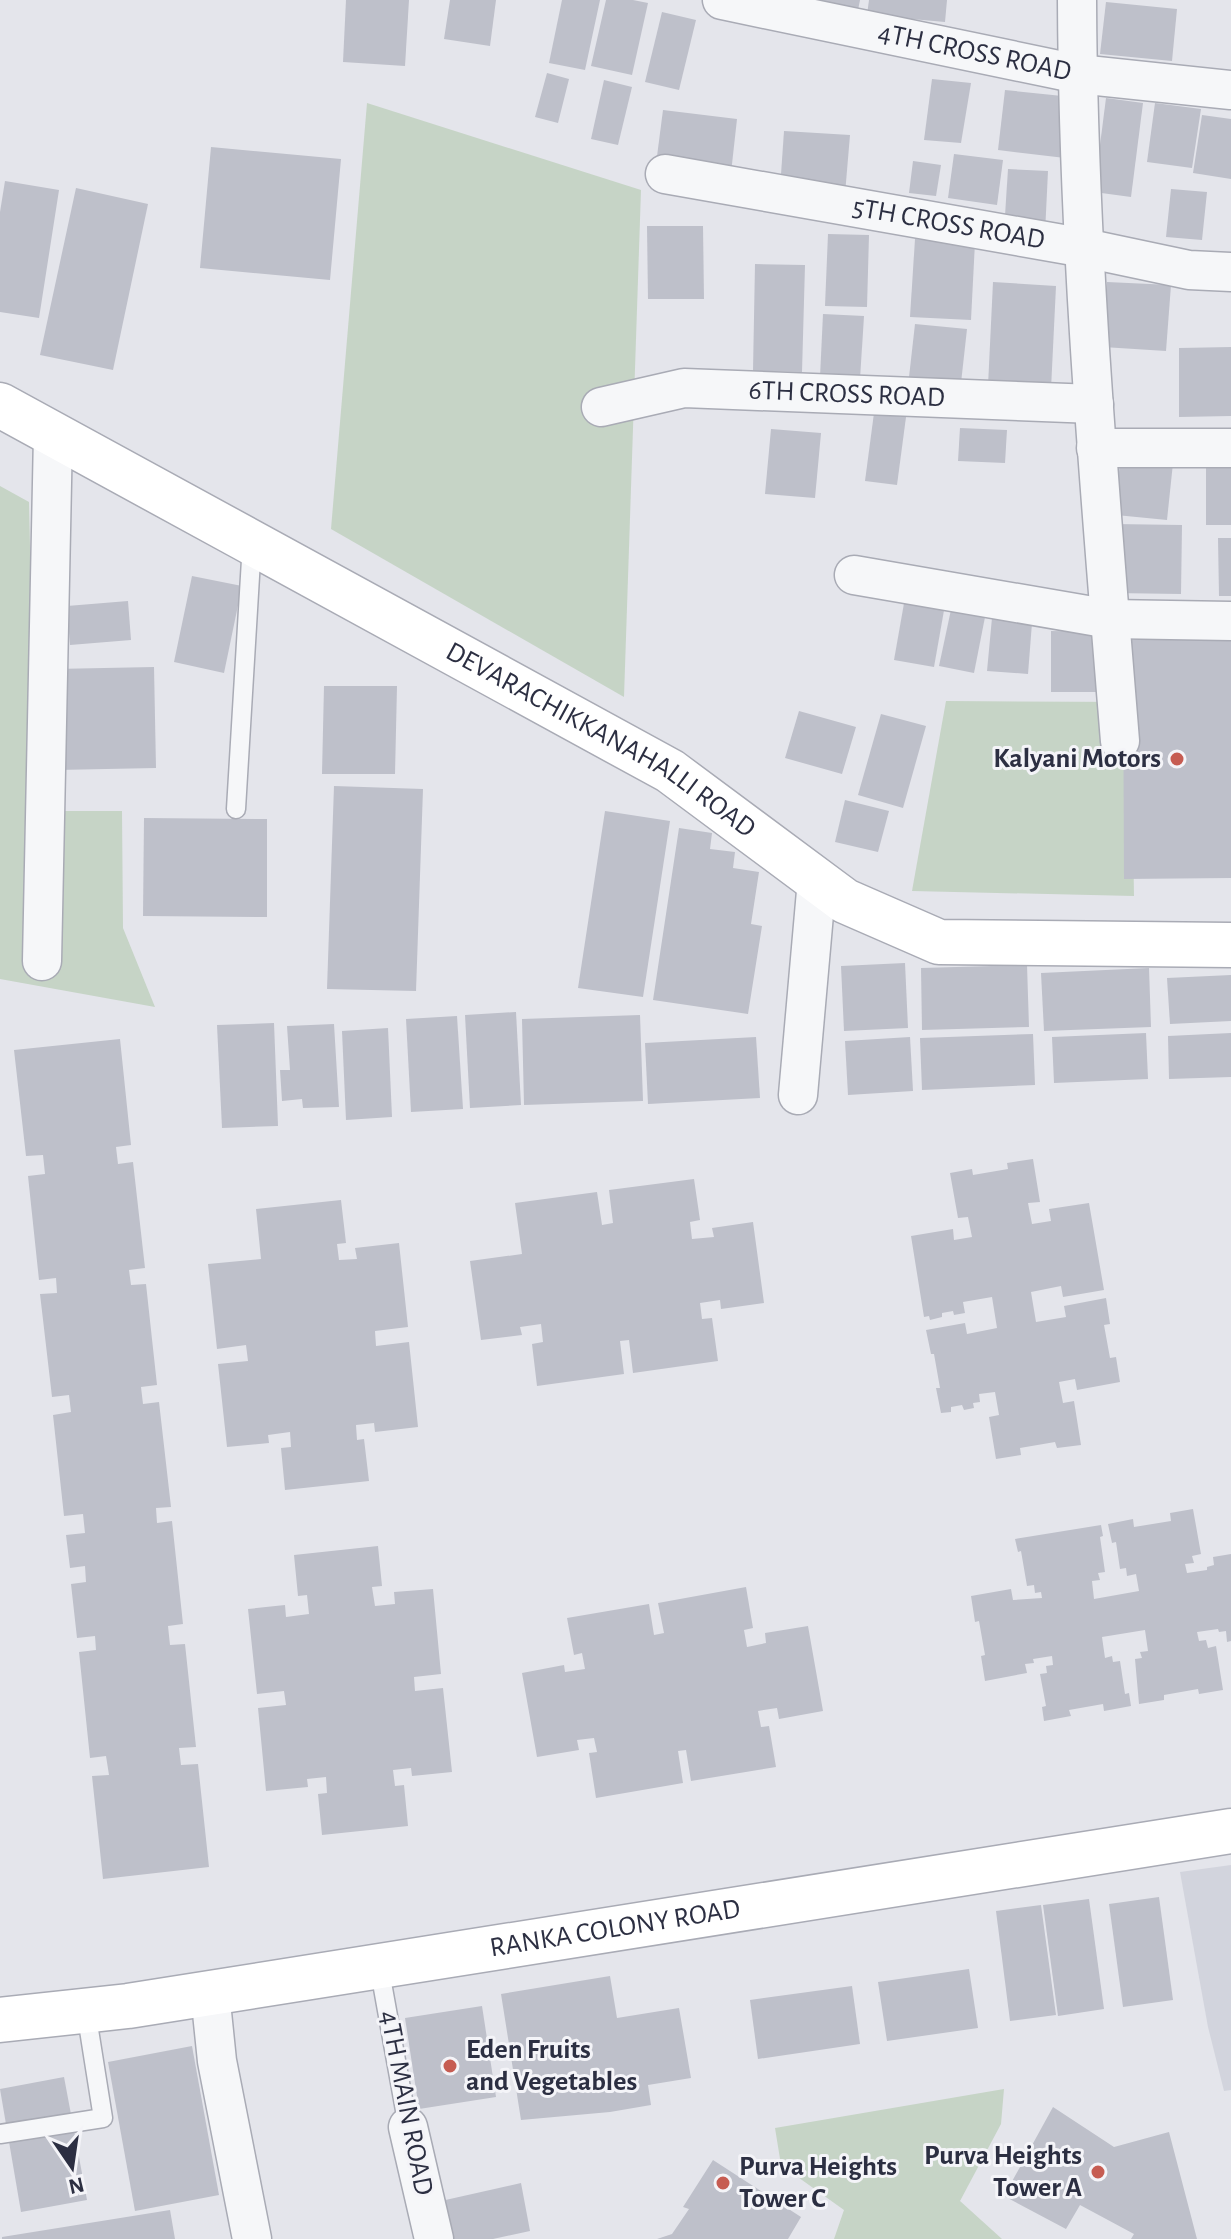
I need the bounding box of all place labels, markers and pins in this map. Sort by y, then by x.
place label: Kalyani Motors [993,745,1161,773]
marker: Kalyani Motors [1168,750,1186,768]
place label: Eden Fruits and Vegetables [466,2036,637,2096]
marker: Eden Fruits and Vegetables [441,2057,459,2075]
place label: Purva Heights Tower A [924,2142,1082,2202]
place label: Purva Heights Tower C [739,2153,897,2213]
marker: Purva Heights Tower A [1089,2163,1107,2181]
marker: Purva Heights Tower C [714,2174,732,2192]

